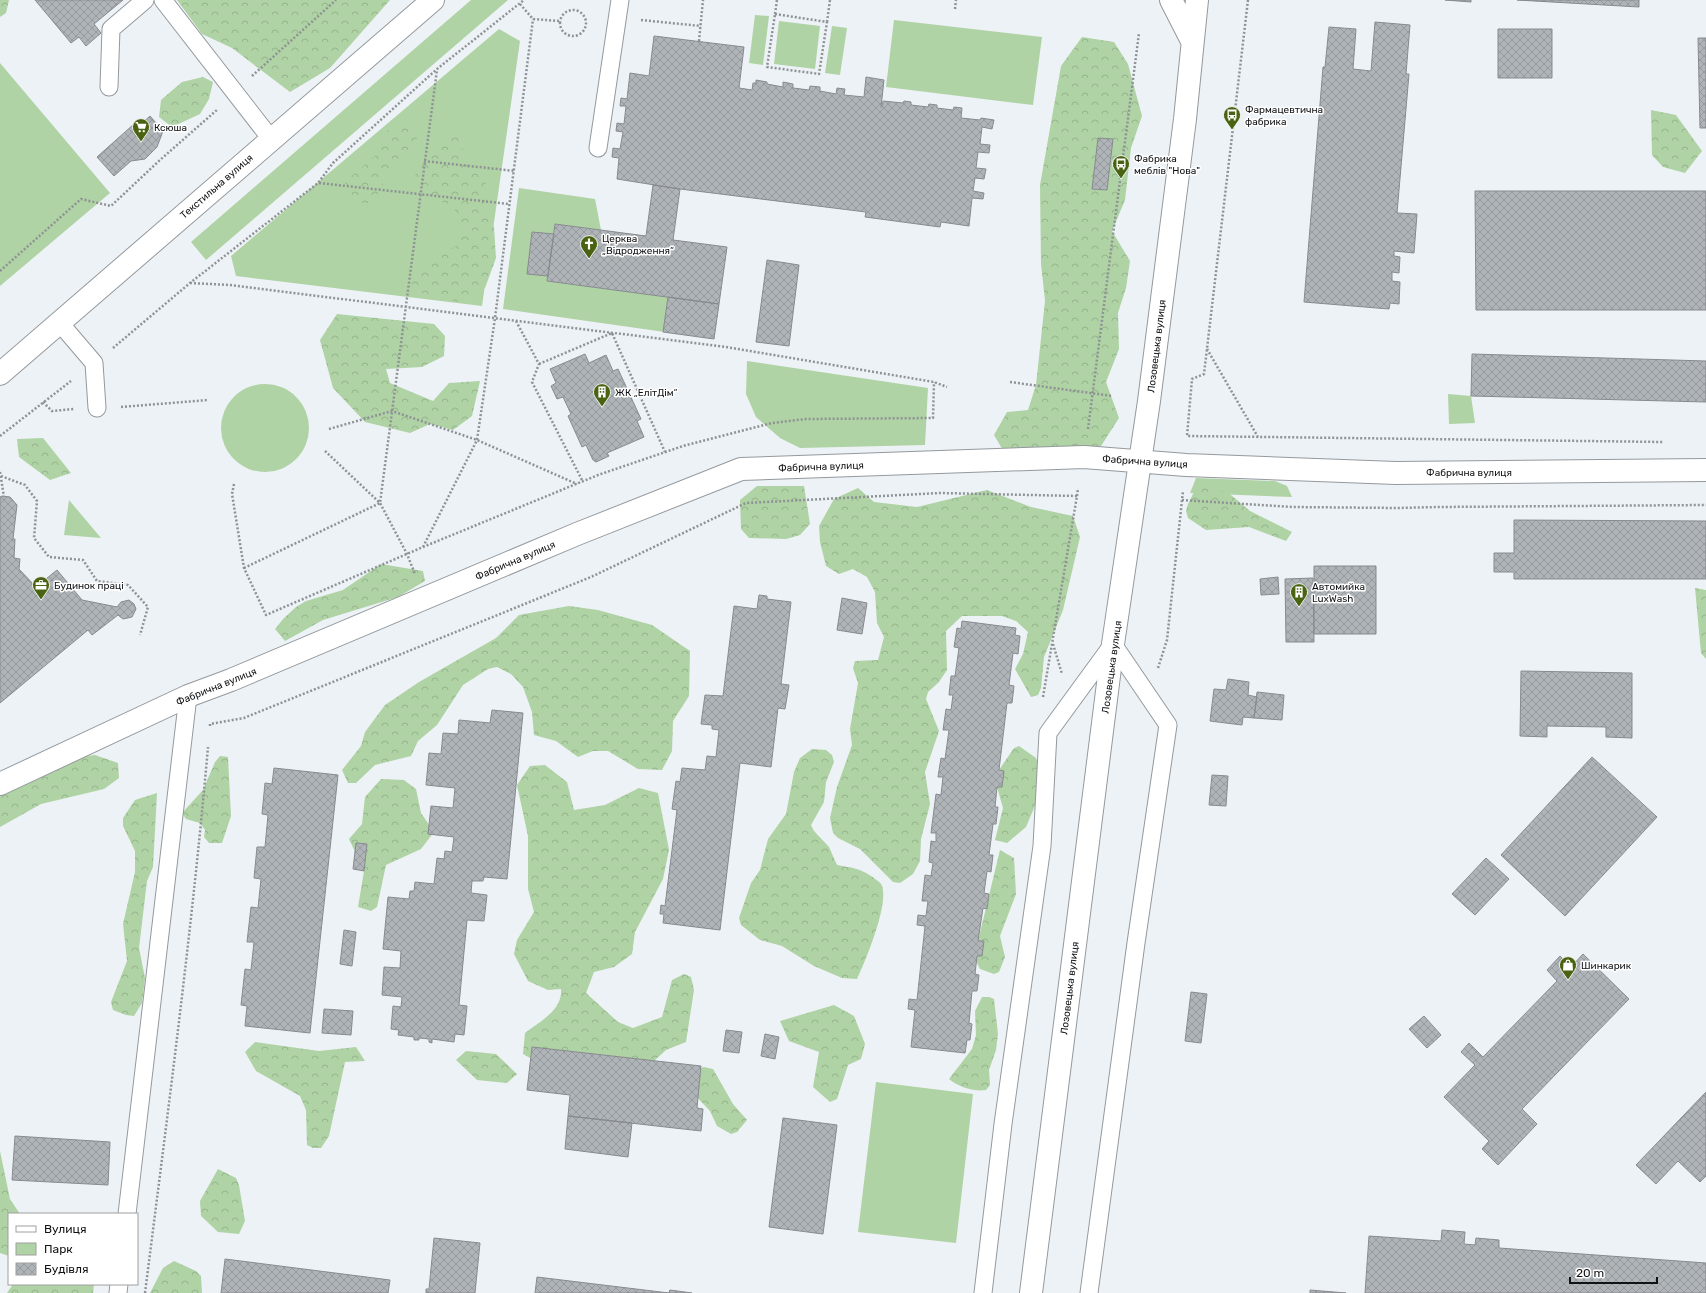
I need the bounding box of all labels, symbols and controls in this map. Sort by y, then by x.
place label: Фармацевтична фабрика [1245,104,1323,128]
bus stop icon: Фармацевтична фабрика [1222,105,1242,130]
supermarket icon: Ксюша [131,117,151,142]
place label: Ксюша [154,122,187,134]
street label: Текстильна вулиця [178,152,255,222]
place label: Фабрика меблів "Нова" [1134,153,1200,177]
bus stop icon: Фабрика меблів "Нова" [1111,154,1131,179]
place label: Церква „Відродження“ [602,233,674,257]
church icon: Церква „Відродження“ [579,234,599,259]
street label: Лозовецька вулиця [1145,299,1169,393]
building icon: ЖК „ЕлітДім“ [592,382,612,407]
place label: ЖК „ЕлітДім“ [615,387,677,399]
street label: Фабрична вулиця [1102,453,1188,471]
street label: Фабрична вулиця [778,460,864,474]
street label: Фабрична вулиця [1426,467,1512,479]
street label: Фабрична вулиця [474,539,557,583]
office icon: Будинок праці [31,575,51,600]
place label: Будинок праці [54,580,124,592]
place label: Автомийка LuxWash [1312,581,1365,605]
building icon: Автомийка LuxWash [1289,582,1309,607]
street label: Лозовецька вулиця [1100,620,1124,714]
street label: Фабрична вулиця [174,665,258,709]
street label: Лозовецька вулиця [1058,941,1082,1035]
shop icon: Шинкарик [1558,955,1578,980]
place label: Шинкарик [1581,960,1632,972]
legend [8,1213,138,1285]
text: Вулиця [44,1222,86,1236]
text: Парк [44,1242,73,1256]
scale bar [1570,1259,1657,1285]
text: Будівля [44,1262,89,1276]
text: 20 m [1576,1266,1604,1280]

